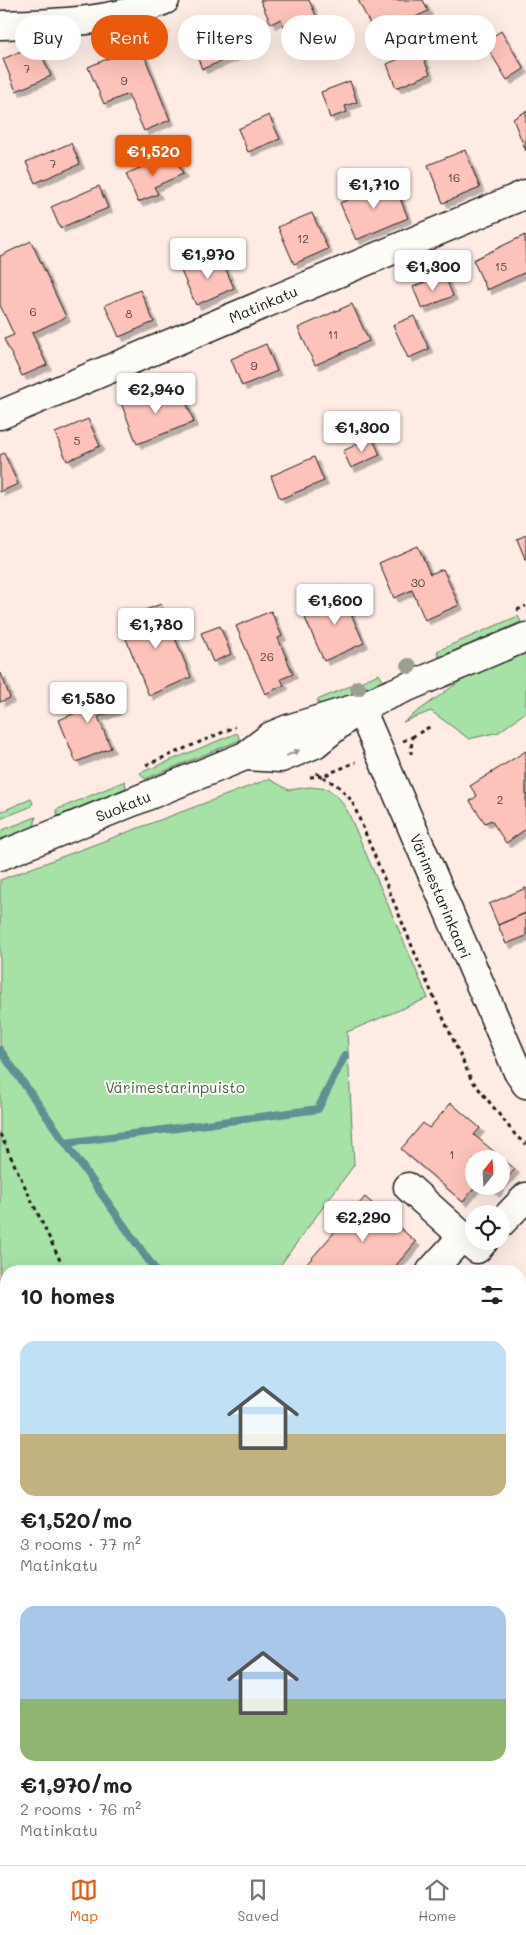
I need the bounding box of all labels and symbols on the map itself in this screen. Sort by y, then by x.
house number: 7 [24,60,31,76]
house number: 9 [120,72,128,88]
pin: €1,520 [112,134,194,177]
house number: 7 [50,155,57,171]
pin: €1,710 [333,168,415,210]
house number: 16 [448,169,460,185]
house number: 12 [297,230,309,246]
pin: €1,970 [167,238,249,280]
pin: €1,300 [392,250,474,292]
house number: 15 [495,258,507,274]
street label: Matinkatu [226,281,300,327]
house number: 6 [29,303,37,319]
house number: 8 [125,305,133,321]
house number: 11 [328,326,338,342]
house number: 9 [250,357,258,373]
pin: €2,940 [115,372,197,415]
pin: €1,300 [321,410,403,453]
house number: 5 [74,432,81,448]
house number: 30 [411,574,426,590]
pin: €1,600 [294,584,376,626]
pin: €1,780 [115,608,197,650]
house number: 26 [260,648,274,664]
pin: €1,580 [47,682,129,724]
one-way arrow [286,749,301,757]
street label: Suokatu [93,786,153,826]
house number: 2 [497,791,503,807]
street label: Värimestarinkaari [406,831,476,961]
park label: Värimestarinpuisto [105,1077,245,1097]
house number: 1 [449,1146,455,1162]
north arrow [465,1150,510,1195]
pin: €2,290 [322,1200,404,1243]

